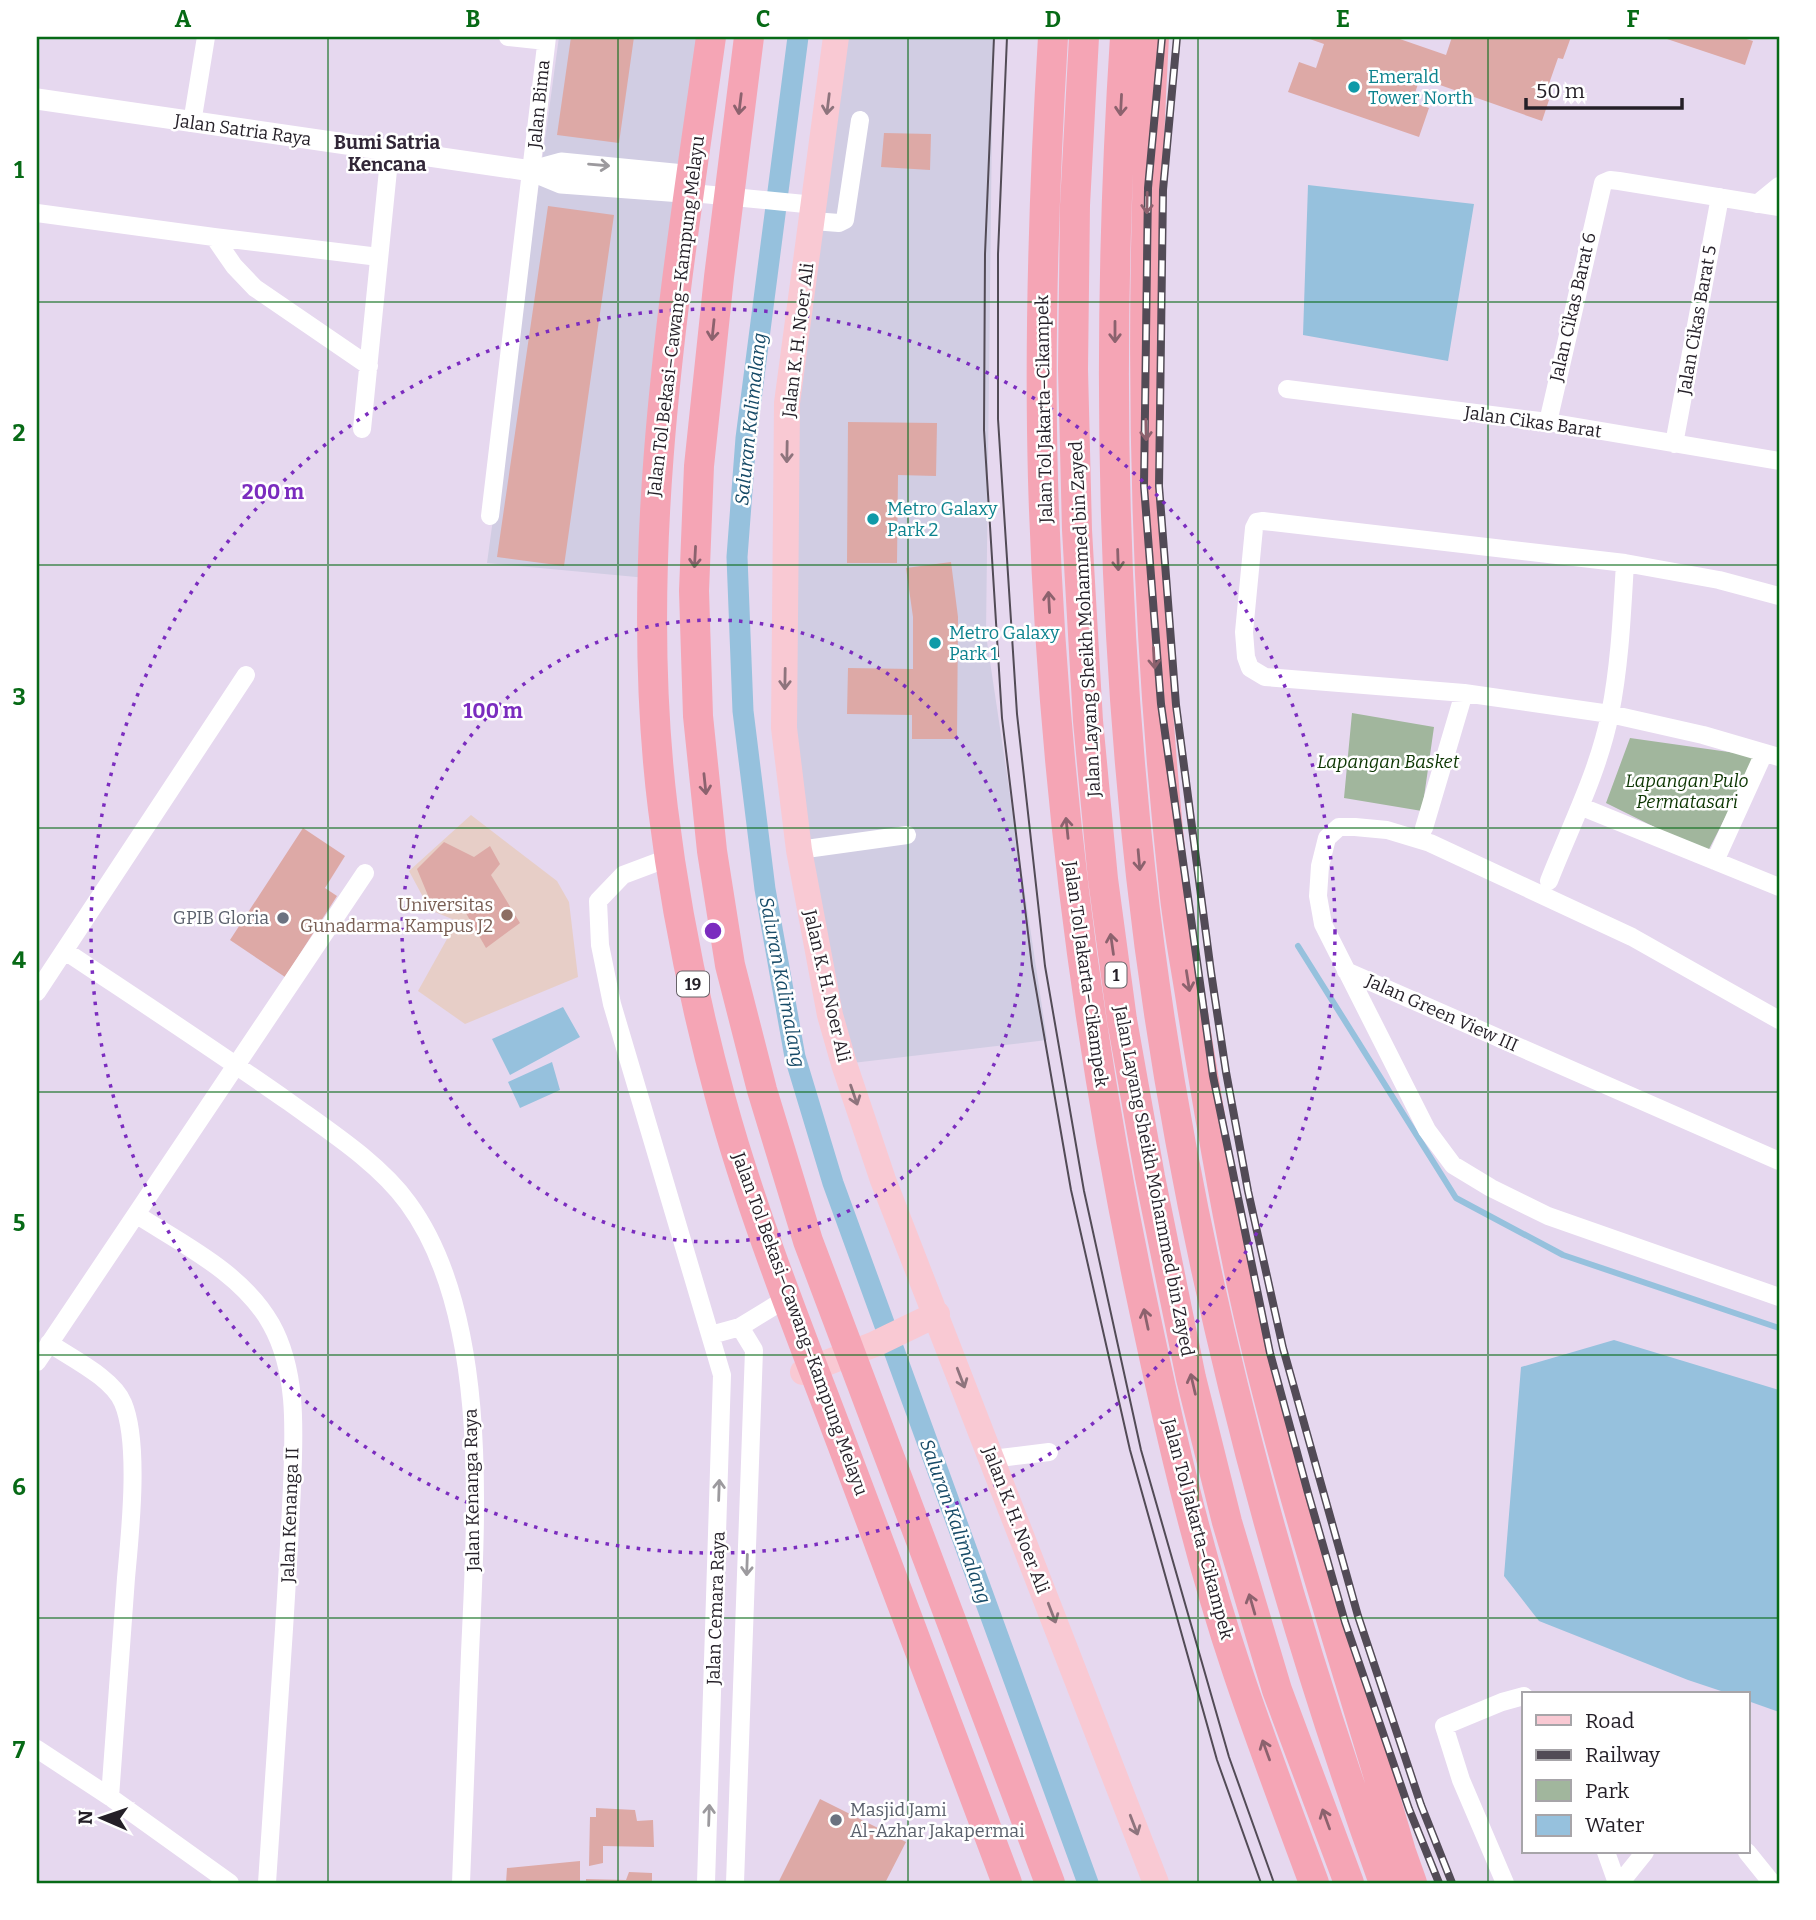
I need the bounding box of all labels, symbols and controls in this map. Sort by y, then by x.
text: A [175,5,192,33]
text: B [466,5,480,33]
text: C [756,5,770,33]
text: D [1045,5,1061,33]
text: E [1336,5,1350,33]
text: F [1627,5,1640,33]
street label: Jalan Bima [523,59,555,150]
place label: Emerald Tower North [1368,66,1473,109]
scale bar [1526,66,1681,110]
text: 50 m [1536,78,1585,104]
marker: Emerald Tower North [1346,79,1362,95]
one-way arrow [734,93,747,115]
one-way arrow [821,93,834,115]
one-way arrow [1114,93,1127,116]
street label: Jalan Satria Raya [172,109,313,151]
district label: Bumi Satria Kencana [334,131,441,176]
street label: Jalan Tol Bekasi–Cawang–Kampung Melayu [643,134,709,499]
text: 1 [14,156,24,184]
one-way arrow [588,159,610,172]
one-way arrow [1140,191,1154,214]
street label: Jalan Cikas Barat 6 [1545,230,1601,385]
street label: Jalan Cikas Barat 5 [1673,244,1721,397]
street label: Jalan K. H. Noer Ali [777,261,818,420]
street label: Jalan Tol Jakarta–Cikampek [1031,294,1057,524]
one-way arrow [707,319,720,341]
one-way arrow [1108,321,1122,344]
water label: Saluran Kalimalang [730,332,771,507]
street label: Jalan Cikas Barat [1462,401,1603,443]
text: 2 [13,419,26,447]
one-way arrow [1139,419,1153,442]
one-way arrow [780,440,794,463]
street label: Jalan Layang Sheikh Mohammed bin Zayed [1065,440,1105,799]
text: 200 m [242,479,304,505]
place label: Metro Galaxy Park 2 [887,498,998,541]
marker: Metro Galaxy Park 2 [865,511,881,527]
one-way arrow [689,545,702,568]
one-way arrow [1112,548,1125,571]
one-way arrow [1042,591,1055,614]
place label: Metro Galaxy Park 1 [949,622,1060,665]
marker: Metro Galaxy Park 1 [927,635,943,651]
one-way arrow [1147,646,1160,669]
one-way arrow [778,667,792,690]
text: 3 [12,683,26,711]
text: 100 m [463,698,523,724]
park label: Lapangan Basket [1317,751,1460,773]
park label: Lapangan Pulo Permatasari [1625,770,1749,813]
one-way arrow [699,772,712,795]
one-way arrow [1060,818,1073,840]
one-way arrow [1133,848,1146,871]
street label: Jalan Tol Jakarta–Cikampek [1059,859,1113,1089]
place label: Universitas Gunadarma Kampus J2 [300,894,493,937]
water label: Saluran Kalimalang [755,895,810,1069]
place label: GPIB Gloria [173,907,269,929]
marker: Universitas Gunadarma Kampus J2 [499,907,515,923]
street label: Jalan K. H. Noer Ali [799,907,855,1064]
marker: GPIB Gloria [275,910,291,926]
centre of rings [701,919,725,943]
one-way arrow [1105,933,1118,956]
text: 4 [12,946,26,974]
road number: 1 [1106,962,1126,987]
one-way arrow [1182,969,1195,992]
street label: Jalan Green View III [1362,969,1521,1056]
road number: 19 [677,972,709,996]
street label: Jalan Layang Sheikh Mohammed bin Zayed [1109,1003,1199,1358]
one-way arrow [849,1084,861,1106]
street label: Jalan Tol Bekasi–Cawang–Kampung Melayu [727,1149,872,1499]
text: 5 [13,1209,25,1237]
one-way arrow [1138,1308,1152,1331]
one-way arrow [956,1367,968,1389]
one-way arrow [1186,1374,1199,1396]
street label: Jalan Kenanga Raya [460,1408,484,1573]
street label: Jalan Tol Jakarta–Cikampek [1158,1415,1238,1643]
water label: Saluran Kalimalang [915,1436,996,1607]
street label: Jalan K. H. Noer Ali [978,1443,1054,1597]
street label: Jalan Kenanga II [277,1447,303,1584]
text: 6 [12,1473,26,1501]
one-way arrow [712,1478,726,1501]
street label: Jalan Cemara Raya [702,1531,730,1686]
one-way arrow [740,1554,754,1577]
one-way arrow [1244,1593,1257,1615]
one-way arrow [1046,1602,1059,1624]
legend [1522,1692,1750,1854]
text: Road [1585,1708,1634,1734]
text: 7 [13,1736,26,1764]
one-way arrow [1259,1740,1271,1762]
text: Railway [1585,1742,1661,1768]
text: Park [1585,1778,1629,1804]
north arrow [66,1784,136,1854]
place label: Masjid Jami Al-Azhar Jakapermai [850,1799,1025,1842]
one-way arrow [703,1804,716,1827]
one-way arrow [1319,1808,1332,1830]
text: N [74,1809,97,1825]
marker: Masjid Jami Al-Azhar Jakapermai [828,1812,844,1828]
text: Water [1585,1812,1644,1838]
one-way arrow [1128,1814,1141,1836]

